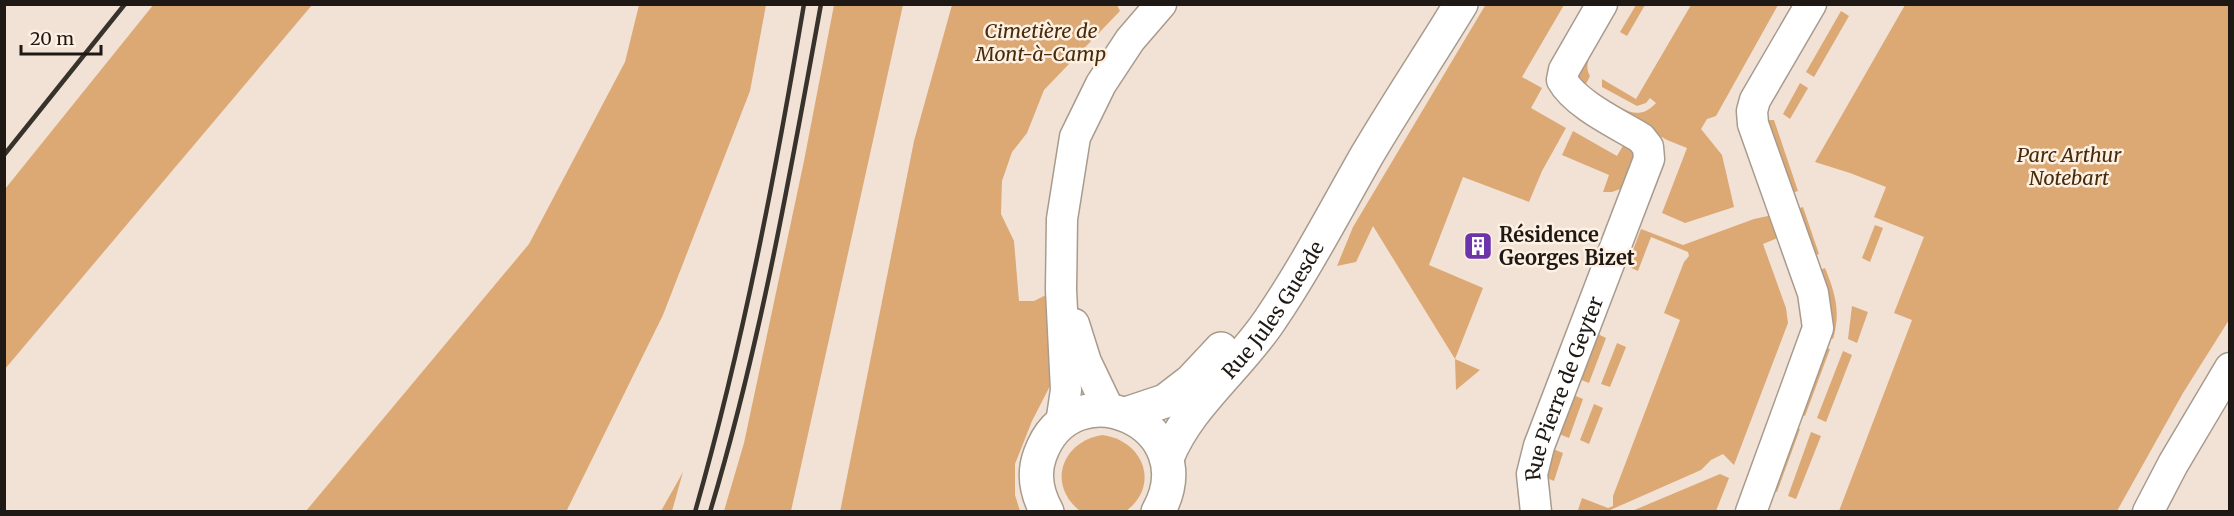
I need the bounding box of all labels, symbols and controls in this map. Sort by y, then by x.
scale bar [21,18,100,56]
park label: Cimetière de Mont-à-Camp [975,18,1106,66]
text: 20 m [30,27,74,50]
park label: Parc Arthur Notebart [2017,142,2122,190]
place label: Résidence Georges Bizet [1499,222,1635,270]
building icon: Résidence Georges Bizet [1462,230,1494,262]
street label: Rue Jules Guesde [1216,236,1329,383]
street label: Rue Pierre de Geyter [1519,293,1608,482]

